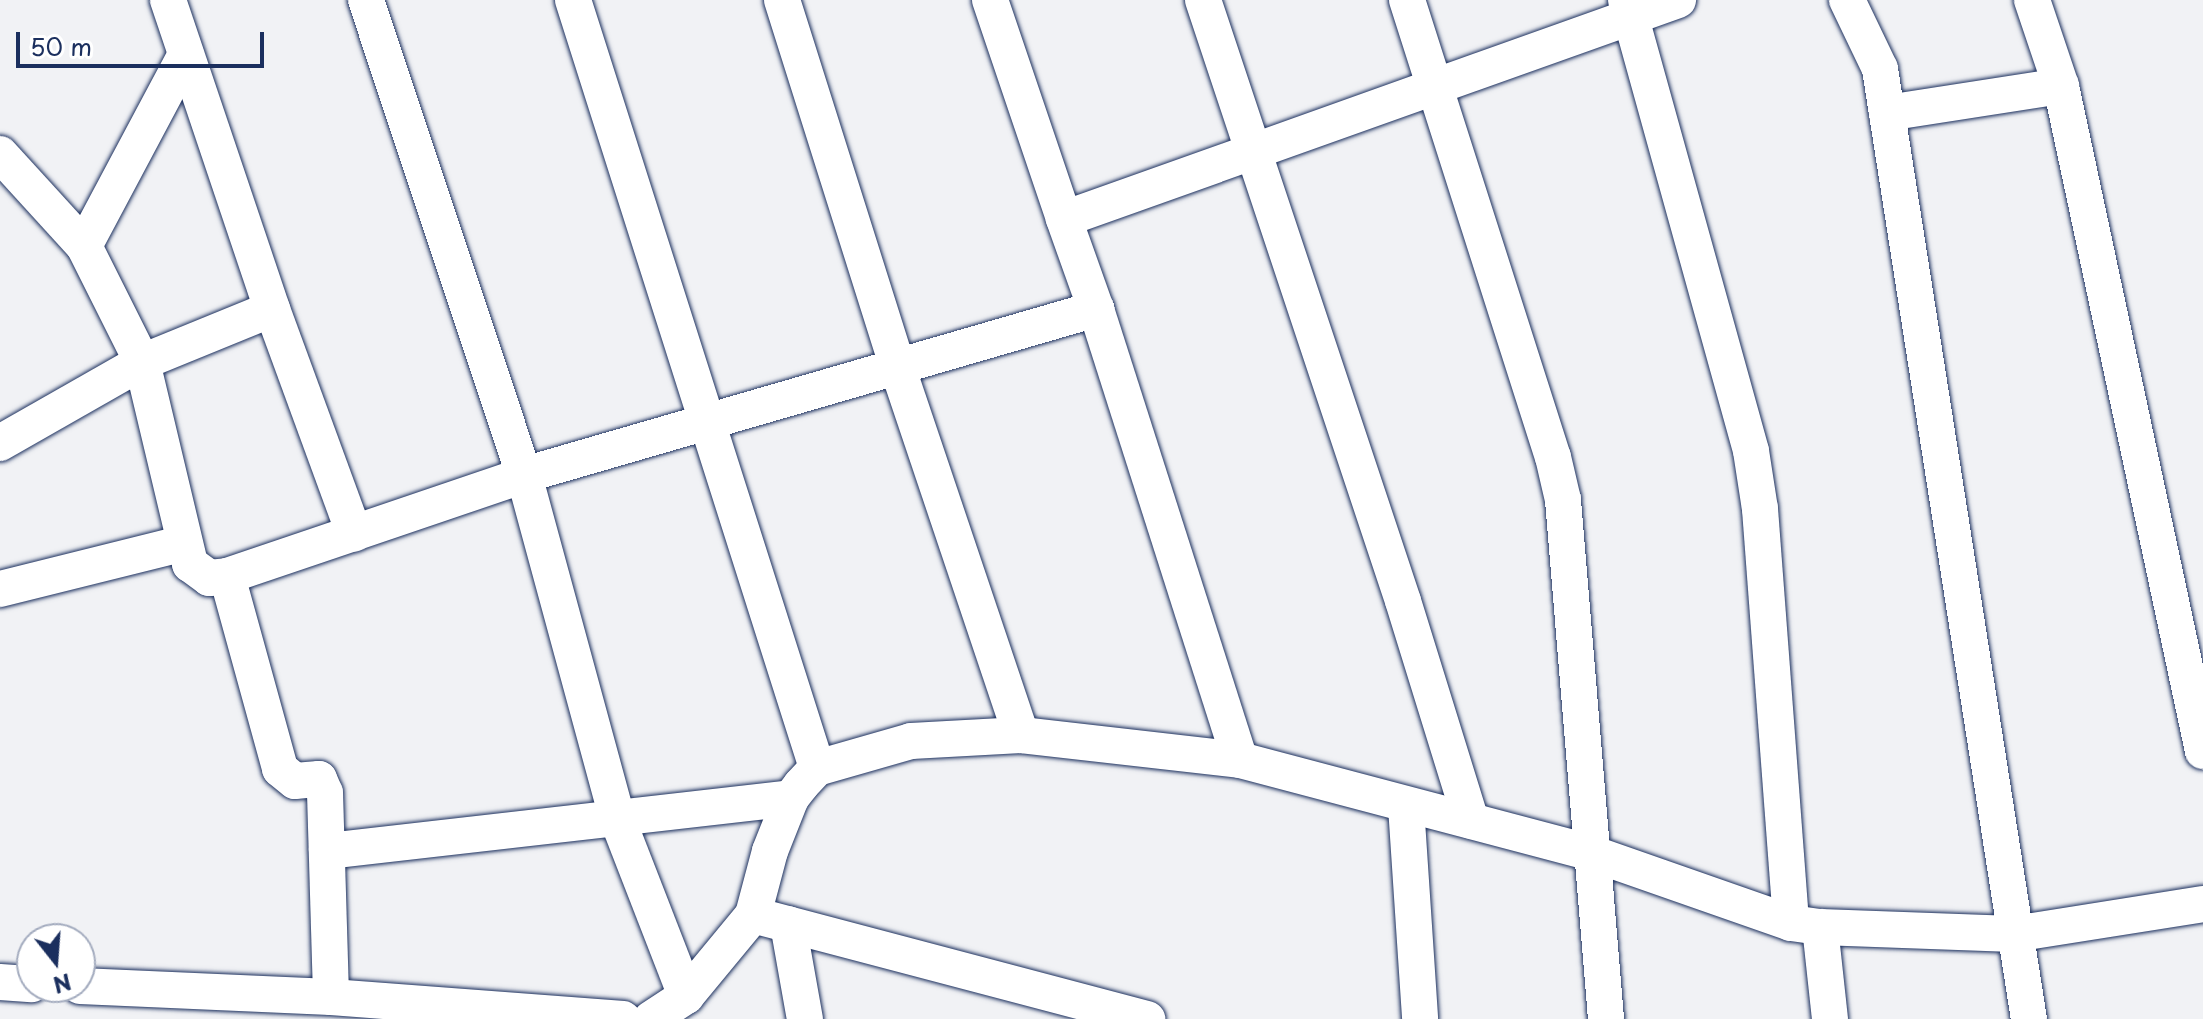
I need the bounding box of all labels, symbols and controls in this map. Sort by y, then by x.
scale bar [20,16,268,66]
text: 50 m [30,28,92,64]
north arrow [16,923,96,1003]
text: N [49,966,76,1003]

